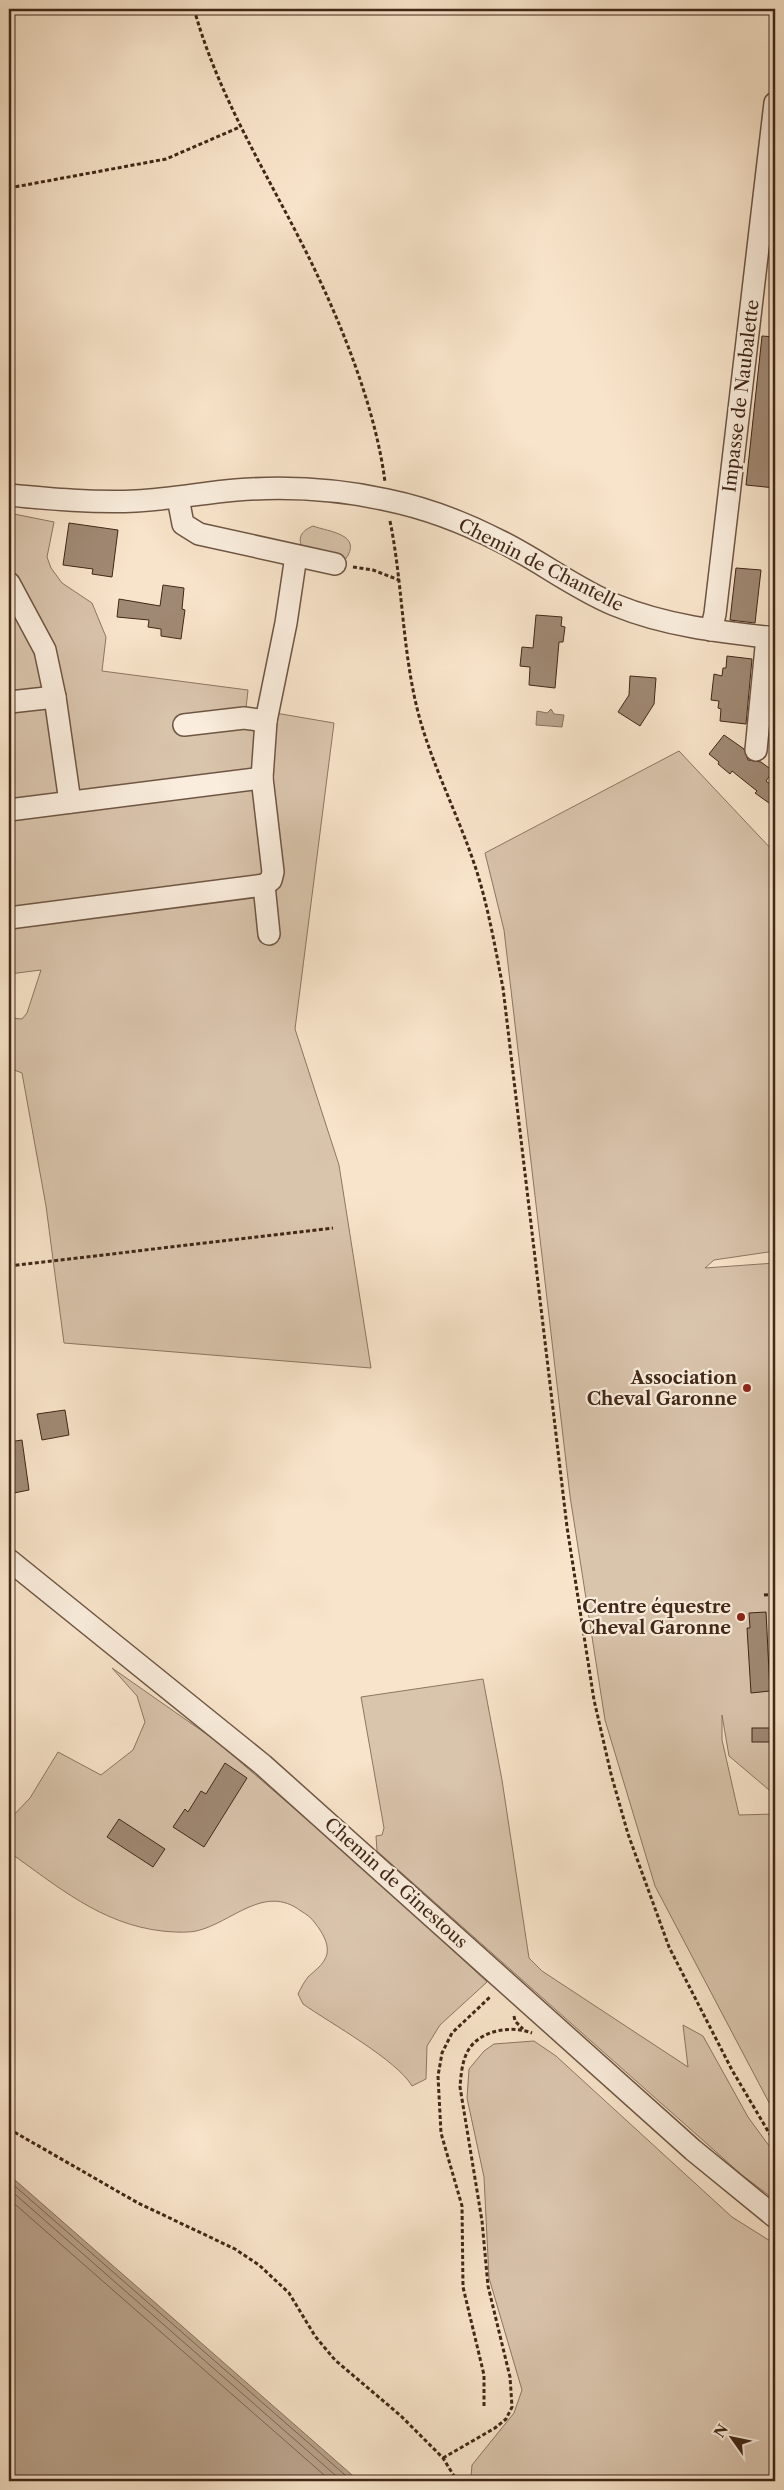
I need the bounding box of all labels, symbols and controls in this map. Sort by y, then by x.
street label: Impasse de Naubalette [718,298,764,494]
street label: Chemin de Chantelle [455,514,627,616]
place label: Association Cheval Garonne [587,1367,738,1410]
marker: Association Cheval Garonne [741,1382,753,1394]
place label: Centre équestre Cheval Garonne [581,1596,731,1639]
marker: Centre équestre Cheval Garonne [735,1611,747,1623]
street label: Chemin de Ginestous [320,1813,472,1953]
north arrow [706,2412,756,2462]
text: N [710,2421,732,2441]

